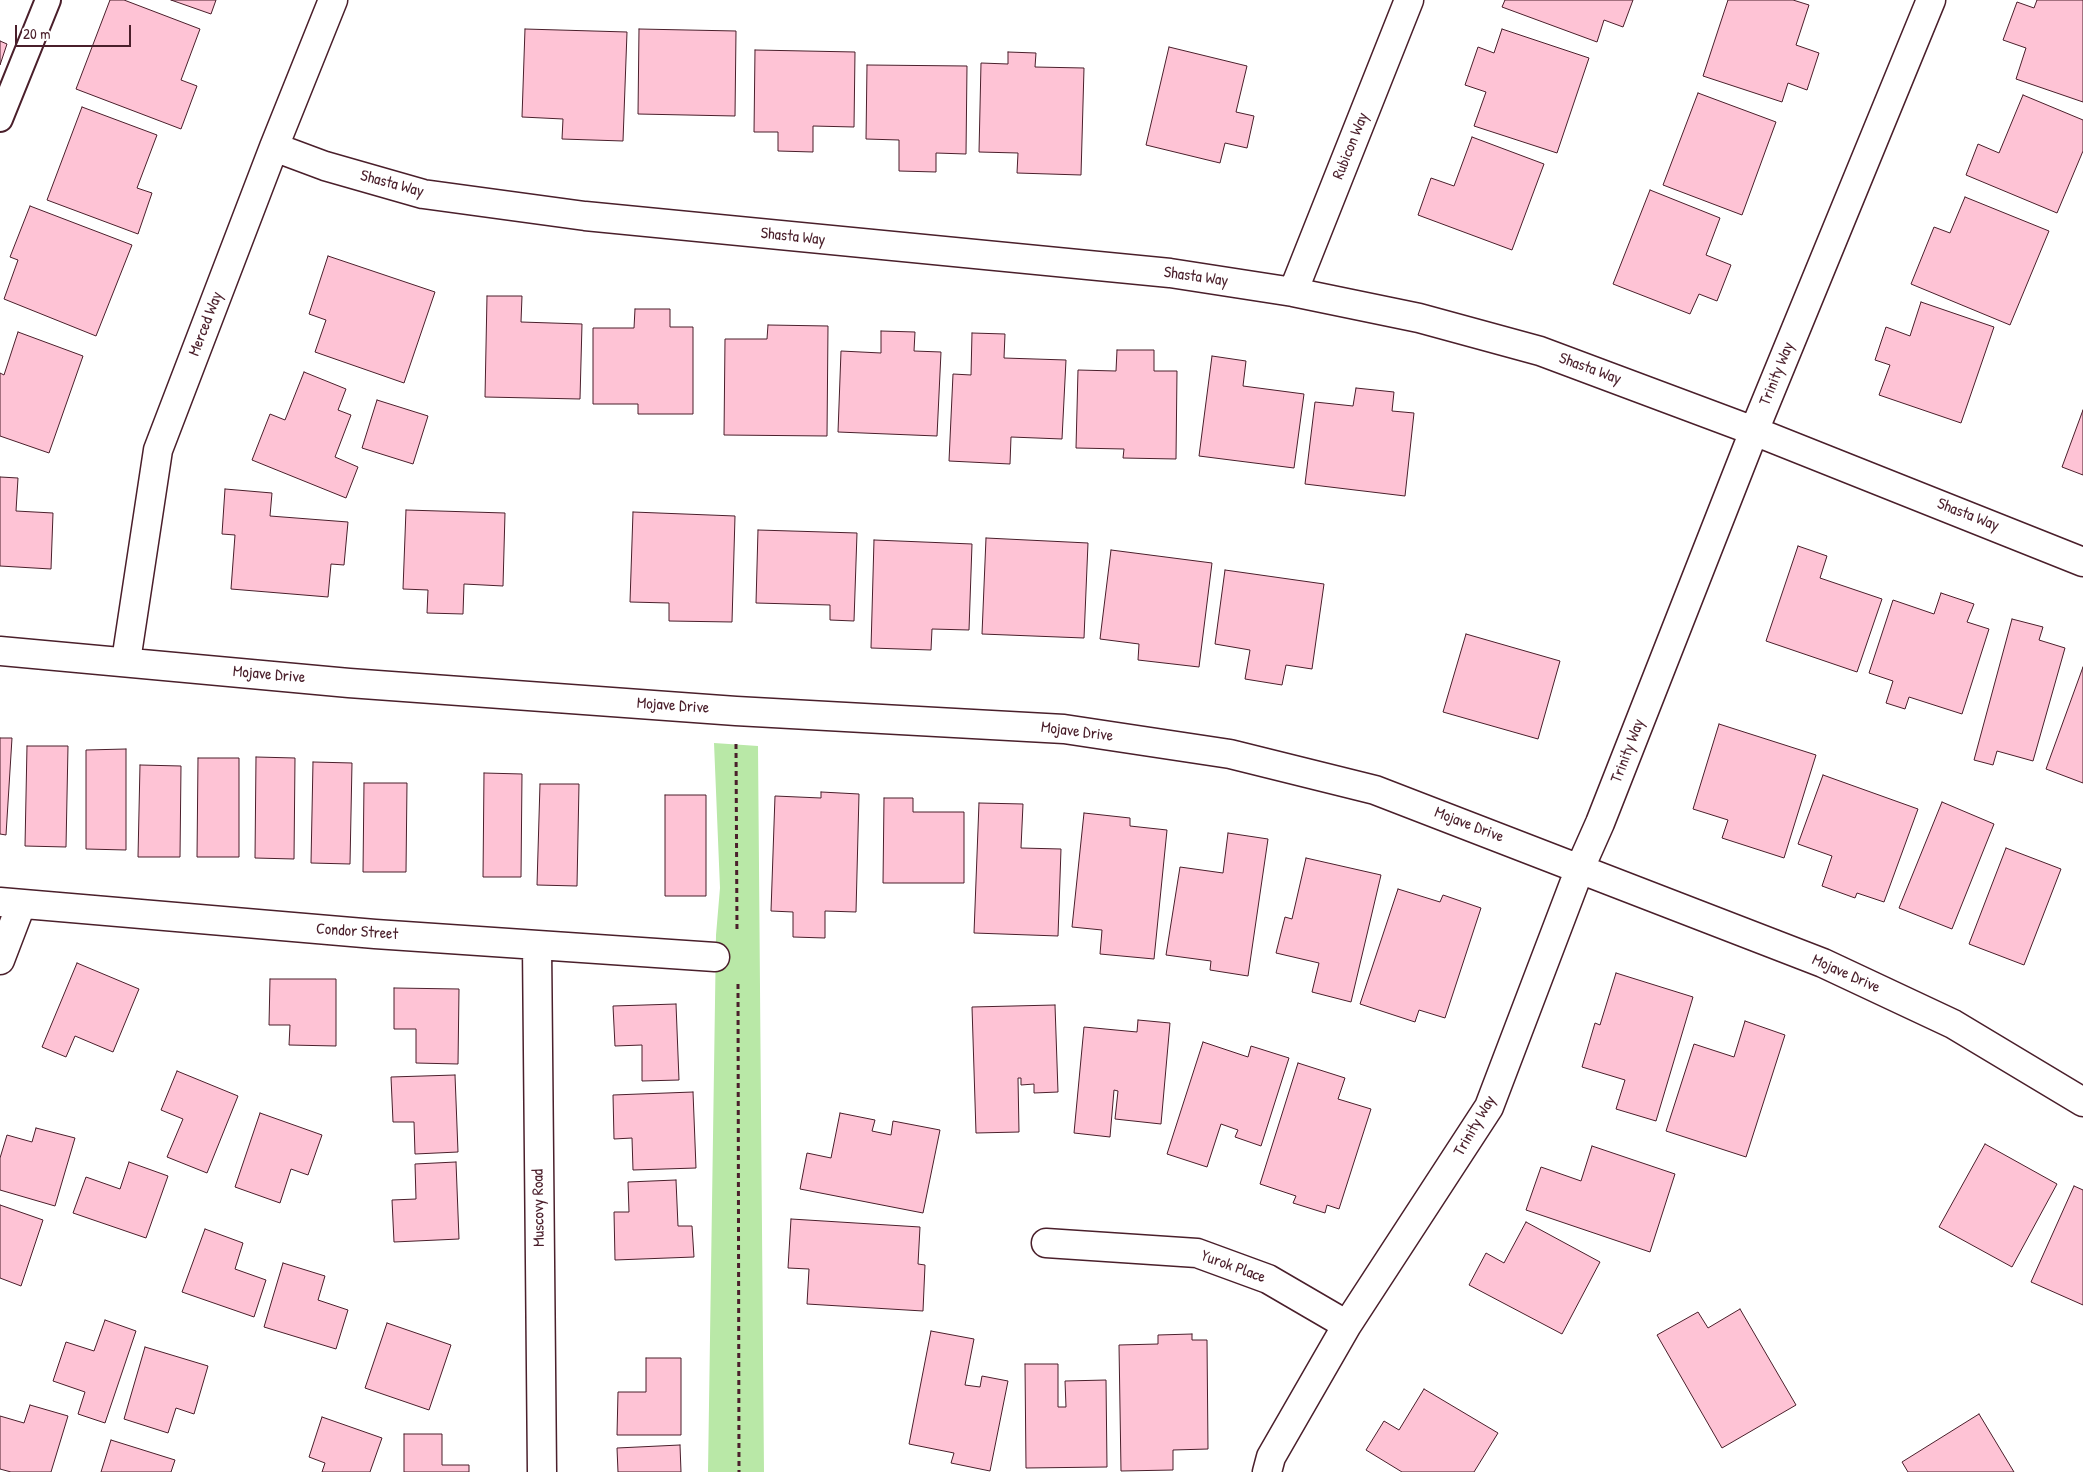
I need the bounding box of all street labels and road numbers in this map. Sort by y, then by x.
street label: Rubicon Way [1329,110,1373,182]
street label: Shasta Way [358,166,426,202]
street label: Shasta Way [760,224,826,250]
street label: Shasta Way [1163,263,1229,291]
street label: Merced Way [185,289,227,359]
street label: Trinity Way [1756,339,1798,409]
street label: Shasta Way [1556,349,1624,389]
street label: Shasta Way [1934,494,2002,536]
street label: Mojave Drive [232,662,306,688]
street label: Mojave Drive [636,694,710,718]
street label: Trinity Way [1607,716,1649,786]
street label: Mojave Drive [1040,718,1114,746]
street label: Mojave Drive [1432,803,1506,847]
street label: Condor Street [315,920,399,944]
street label: Mojave Drive [1809,950,1883,998]
street label: Trinity Way [1450,1092,1500,1160]
street label: Muscovy Road [529,1169,549,1247]
street label: Yurok Place [1198,1246,1268,1288]

